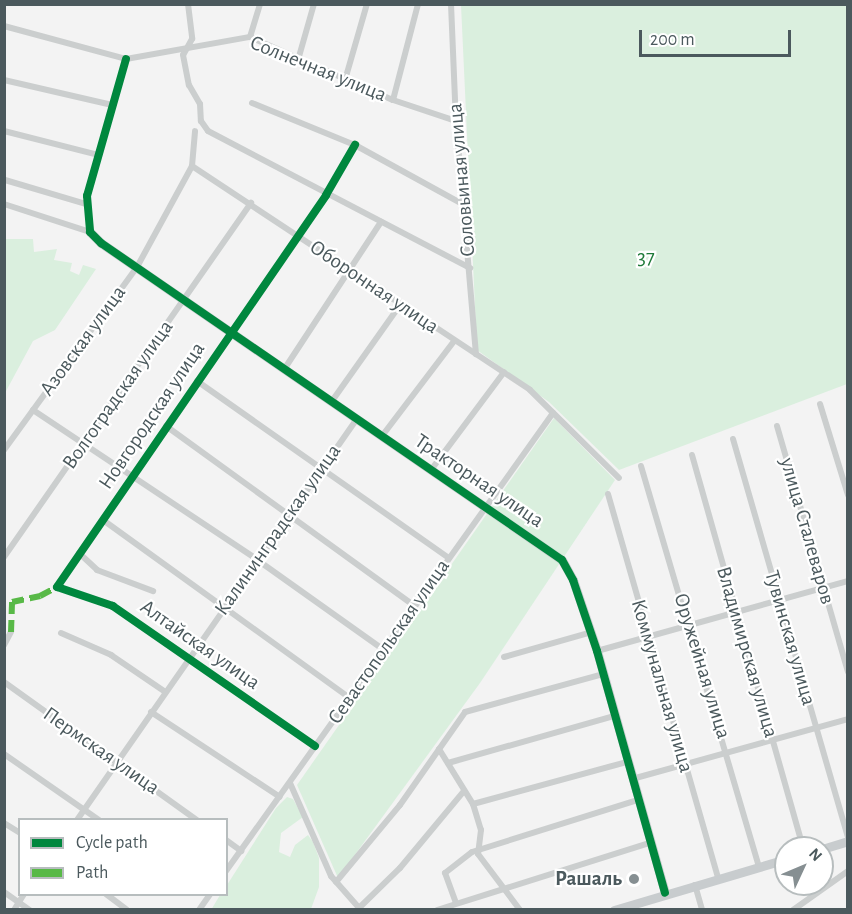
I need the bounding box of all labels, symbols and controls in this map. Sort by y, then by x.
scale bar [642,18,794,56]
street label: Солнечная улица [246,30,390,108]
text: 200 m [650,31,695,49]
street label: Соловьиная улица [443,102,481,258]
street label: Оборонная улица [305,235,443,339]
park label: 37 [637,245,655,271]
street label: Азовская улица [34,281,132,401]
street label: Волгоградская улица [57,316,179,474]
street label: Новгородская улица [93,338,211,494]
street label: Тракторная улица [410,429,548,533]
street label: Калининградская улица [209,439,347,621]
street label: улица Сталеваров [774,455,840,607]
street label: Севастопольская улица [323,555,455,729]
street label: Владимирская улица [710,563,784,741]
street label: Тувинская улица [759,568,821,708]
street label: Оружейная улица [668,590,736,742]
street label: Алтайская улица [135,594,265,696]
street label: Коммунальная улица [625,596,699,776]
street label: Пермская улица [38,701,164,801]
legend [18,818,228,896]
text: Cycle path [76,834,148,852]
north arrow [774,836,834,896]
text: N [806,845,825,864]
text: Path [76,864,108,882]
place label: Рашаль [555,866,622,892]
marker: Рашаль [627,872,641,886]

